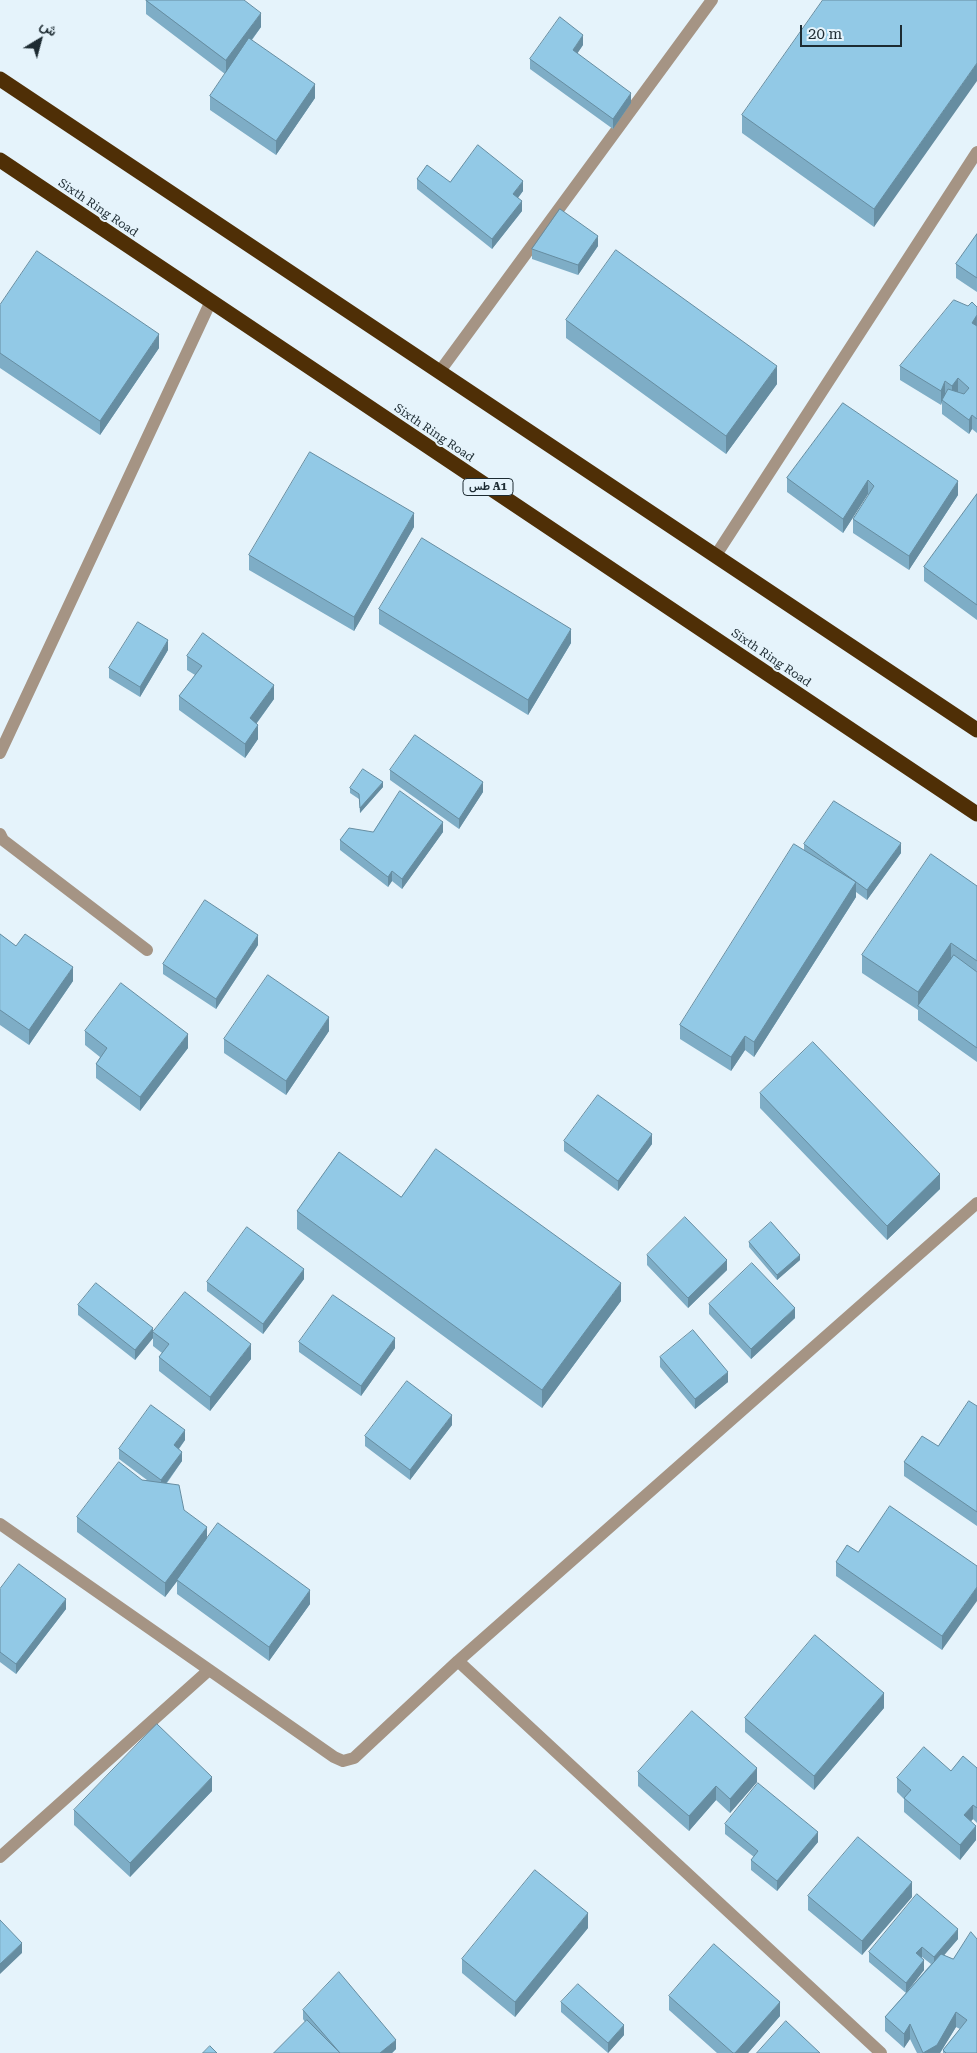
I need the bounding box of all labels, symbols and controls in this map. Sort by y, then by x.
north arrow [15,15,65,65]
scale bar [802,15,904,47]
text: ش [37,17,61,39]
text: 20 m [808,25,842,43]
street label: Sixth Ring Road [55,176,141,240]
street label: Sixth Ring Road [391,401,477,465]
road number: طس A1 [463,478,513,496]
street label: Sixth Ring Road [728,626,814,690]

